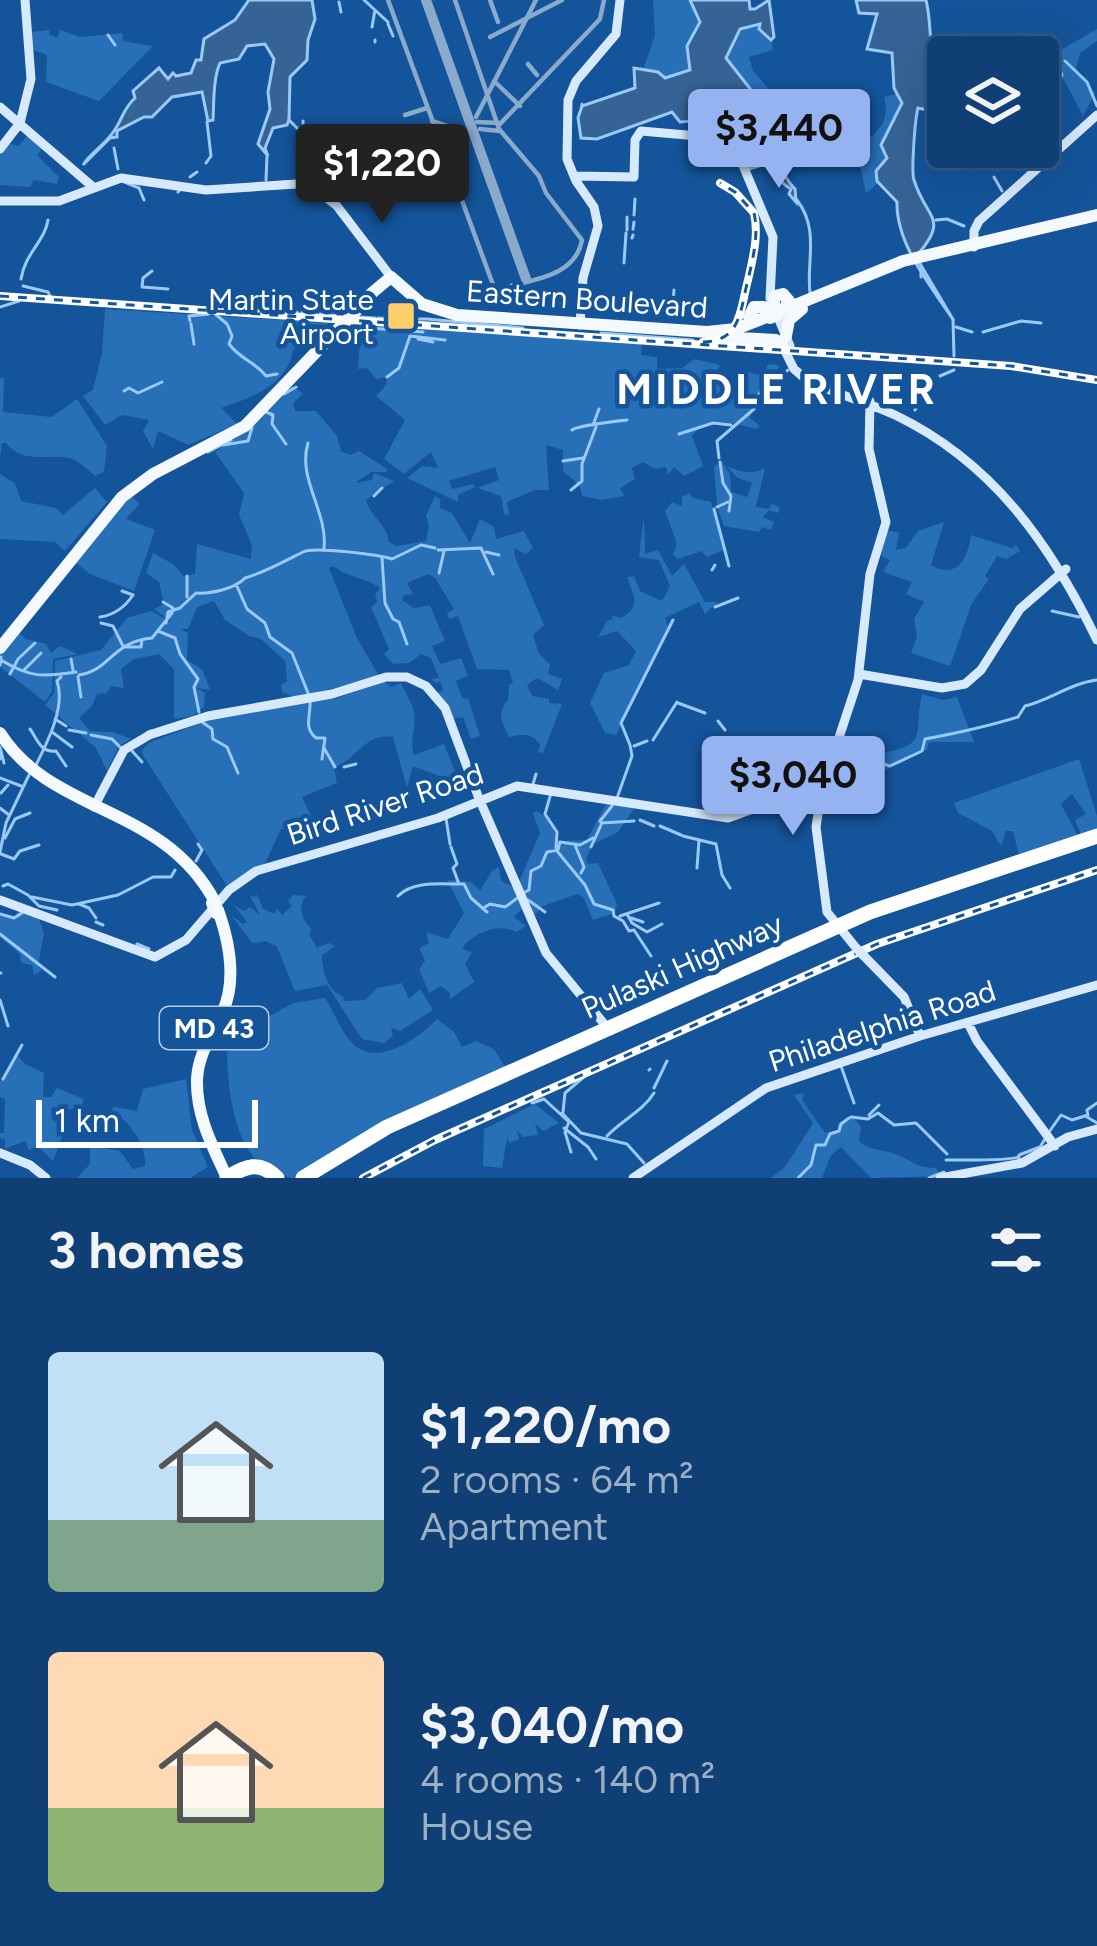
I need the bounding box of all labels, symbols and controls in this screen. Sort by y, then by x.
map controls [927,36,1059,168]
button: layers [927,36,1059,168]
pin: $3,440 [681,89,877,191]
text: $3,440 [715,104,843,151]
pin: $1,220 [284,124,480,226]
text: $1,220 [323,139,441,186]
street label: Eastern Boulevard [465,272,709,326]
place label: Martin State Airport [208,281,374,352]
marker: Martin State Airport [385,300,417,332]
district label: MIDDLE RIVER [616,364,938,415]
pin: $3,040 [695,736,891,838]
text: $3,040 [729,751,857,798]
street label: Bird River Road [282,755,488,853]
street label: Pulaski Highway [576,905,789,1027]
street label: Philadelphia Road [764,972,1000,1080]
road number: MD 43 [160,1007,268,1049]
scale bar [36,1094,258,1147]
text: 1 km [54,1101,120,1140]
icon: filters [983,1217,1049,1283]
text: 3 homes [48,1220,244,1281]
text: $1,220/mo [420,1395,671,1456]
icon: home [144,1400,288,1544]
text: 2 rooms · 64 m² [420,1456,694,1503]
text: Apartment [420,1503,608,1550]
text: $3,040/mo [420,1695,684,1756]
icon: home [144,1700,288,1844]
text: 4 rooms · 140 m² [420,1756,715,1803]
text: House [420,1803,533,1850]

